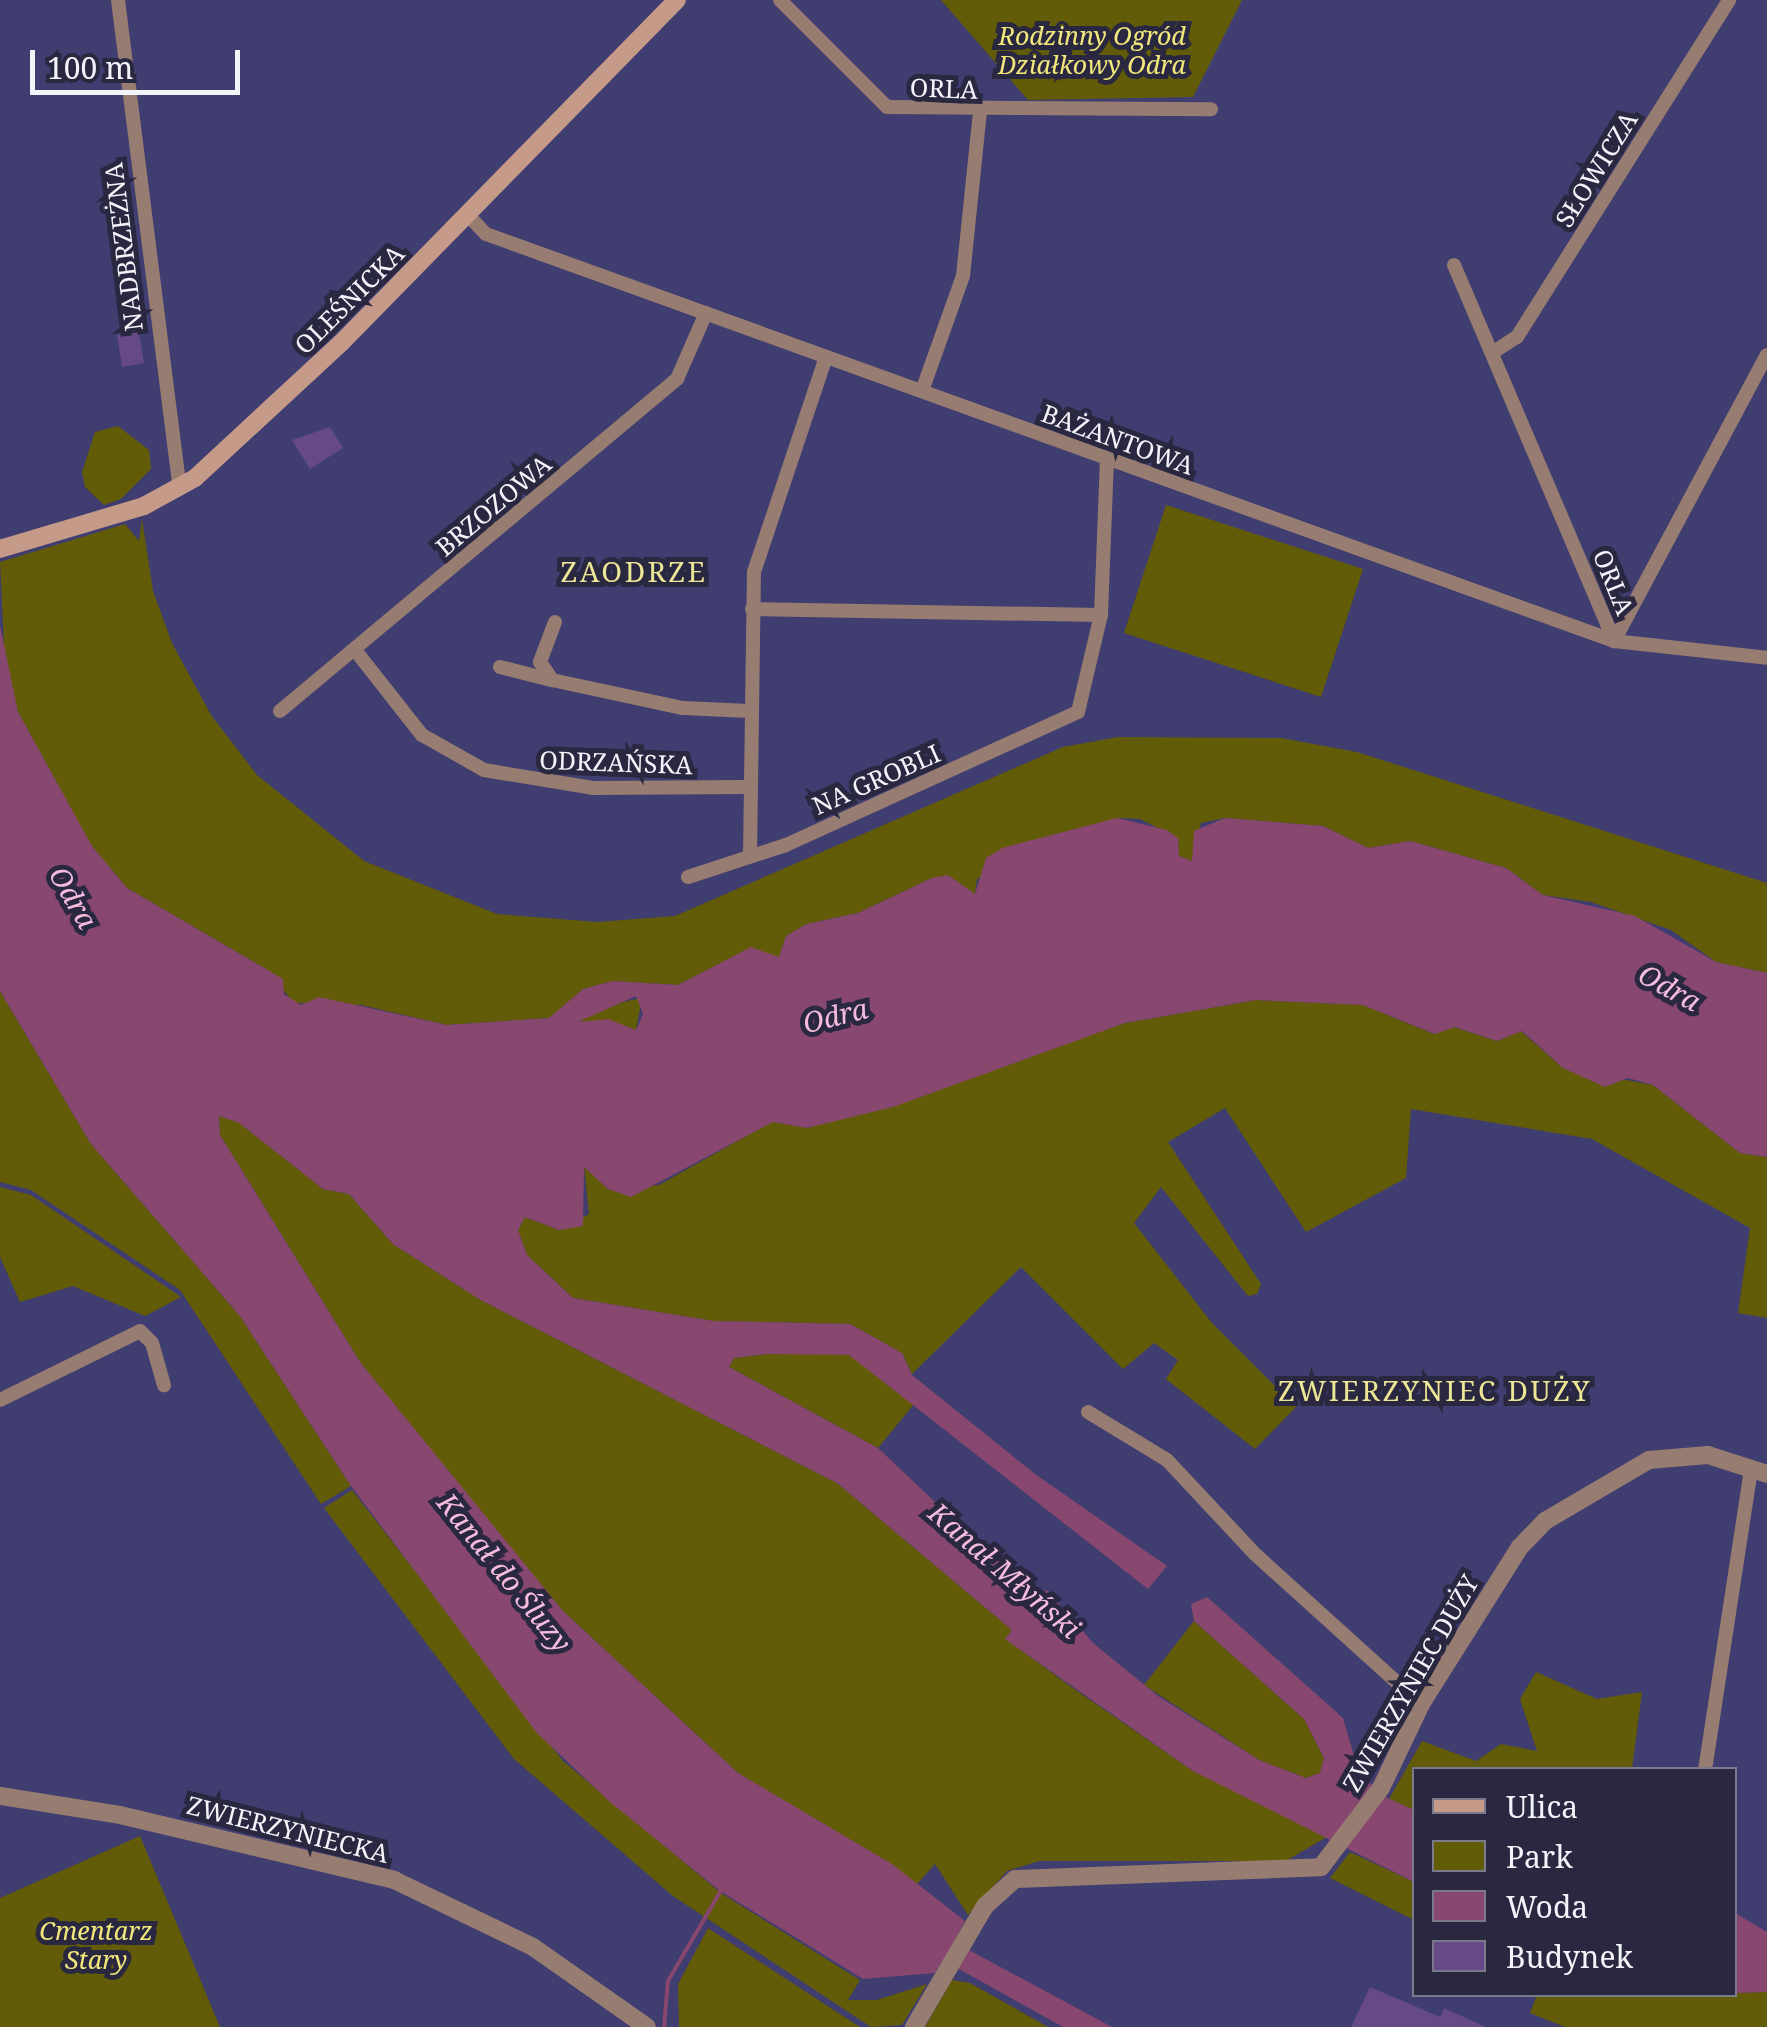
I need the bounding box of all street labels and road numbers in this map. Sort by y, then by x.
street label: ORLA [909,72,979,104]
street label: SŁOWICZA [1549,106,1643,232]
street label: NADBRZEŻNA [98,161,148,333]
street label: OLEŚNICKA [288,238,410,360]
street label: BAŻANTOWA [1038,398,1198,480]
street label: BRZOZOWA [429,448,557,562]
street label: ORLA [1587,545,1641,619]
street label: NA GROBLI [808,738,944,820]
street label: ODRZAŃSKA [539,744,693,780]
street label: ZWIERZYNIEC DUŻY [1336,1570,1484,1796]
street label: ZWIERZYNIECKA [184,1789,392,1869]

